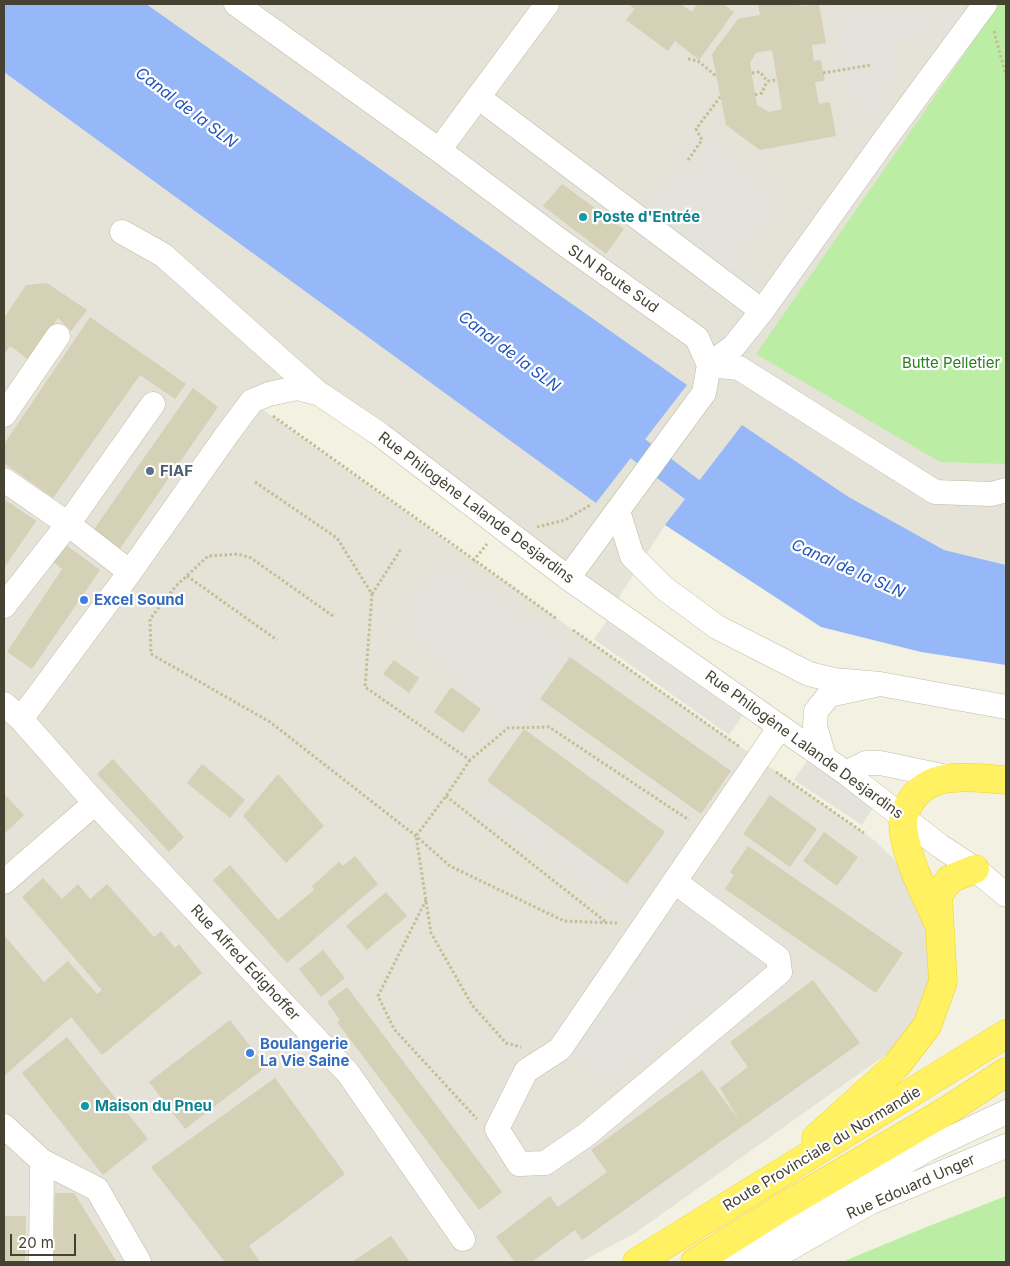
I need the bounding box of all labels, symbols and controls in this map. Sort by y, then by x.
water label: Canal de la SLN [131,64,241,152]
place label: Poste d'Entrée [593,208,700,226]
marker: Poste d'Entrée [577,211,589,223]
street label: SLN Route Sud [564,241,662,317]
water label: Canal de la SLN [454,308,564,396]
park label: Butte Pelletier [902,354,1000,372]
street label: Rue Philogène Lalande Desjardins [375,428,577,588]
place label: FIAF [160,462,193,480]
marker: FIAF [144,465,156,477]
water label: Canal de la SLN [788,535,908,603]
place label: Excel Sound [94,591,184,609]
marker: Excel Sound [78,594,90,606]
street label: Rue Philogène Lalande Desjardins [701,667,907,823]
street label: Rue Alfred Edighoffer [187,901,303,1025]
place label: Boulangerie La Vie Saine [260,1035,349,1070]
marker: Boulangerie La Vie Saine [244,1047,256,1059]
street label: Route Provinciale du Normandie [720,1083,924,1215]
place label: Maison du Pneu [95,1097,212,1115]
marker: Maison du Pneu [79,1100,91,1112]
street label: Rue Edouard Unger [844,1151,978,1223]
scale bar [12,1224,79,1256]
text: 20 m [18,1233,54,1252]

